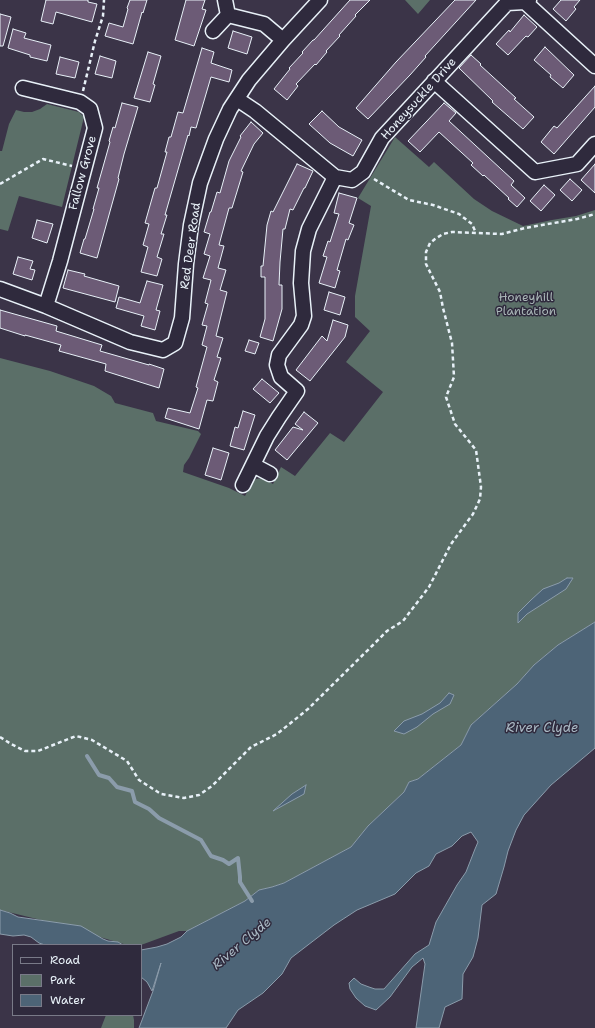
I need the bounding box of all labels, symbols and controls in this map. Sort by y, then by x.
street label: Honeysuckle Drive [378,55,460,143]
street label: Fallow Grove [66,134,100,212]
street label: Red Deer Road [178,202,204,290]
park label: Honeyhill Plantation [496,291,556,319]
water label: River Clyde [506,721,578,737]
water label: River Clyde [209,915,275,973]
legend [12,944,142,1016]
text: Road [50,952,80,968]
text: Park [50,972,76,988]
text: Water [50,992,85,1008]

